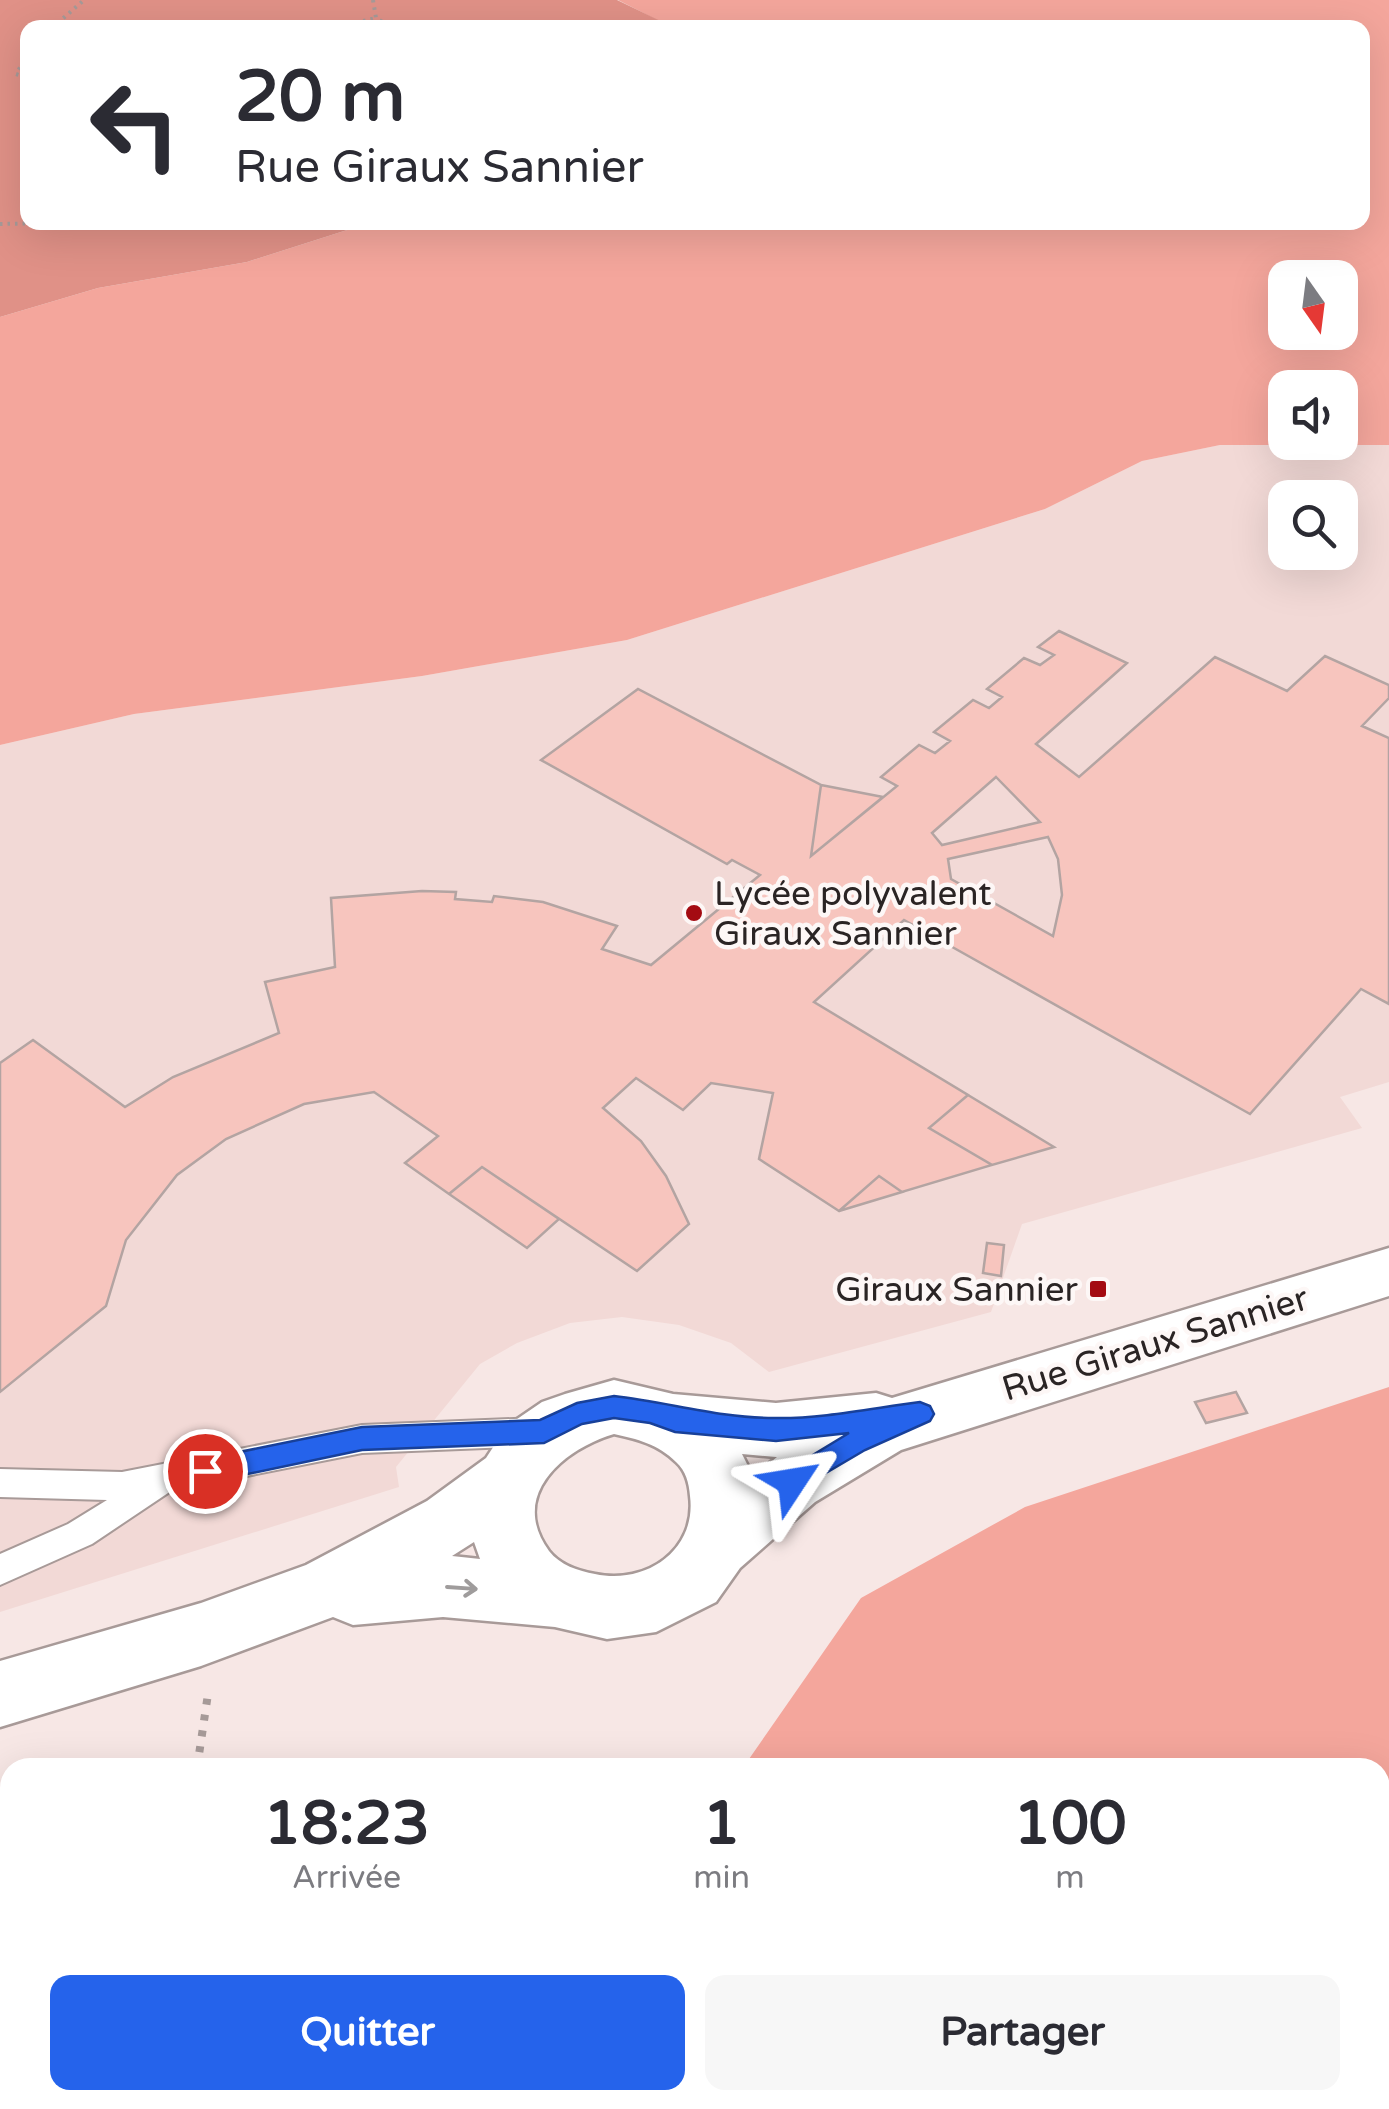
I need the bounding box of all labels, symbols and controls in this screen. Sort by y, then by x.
text: 20 m [235,56,405,140]
icon: left [70,60,200,190]
text: Rue Giraux Sannier [235,141,644,195]
north arrow [1268,260,1358,350]
map controls [1268,260,1358,570]
button: sound [1268,370,1358,460]
button: search [1268,480,1358,570]
place label: Lycée polyvalent Giraux Sannier [714,873,992,955]
marker: Lycée polyvalent Giraux Sannier [683,902,705,924]
place label: Giraux Sannier [835,1269,1079,1311]
street label: Rue Giraux Sannier [997,1277,1314,1411]
marker: Giraux Sannier [1087,1278,1109,1300]
pin [163,1429,248,1514]
position arrow [740,1430,844,1534]
icon: arrive [178,1444,233,1499]
one-way arrow [445,1578,477,1597]
text: 18:23 [263,1788,430,1860]
text: 1 [703,1788,740,1860]
text: 100 [1013,1788,1127,1860]
text: Arrivée [292,1859,401,1897]
text: min [693,1859,750,1897]
text: m [1055,1859,1085,1897]
button: Quitter [50,1975,685,2090]
button: Partager [705,1975,1340,2090]

